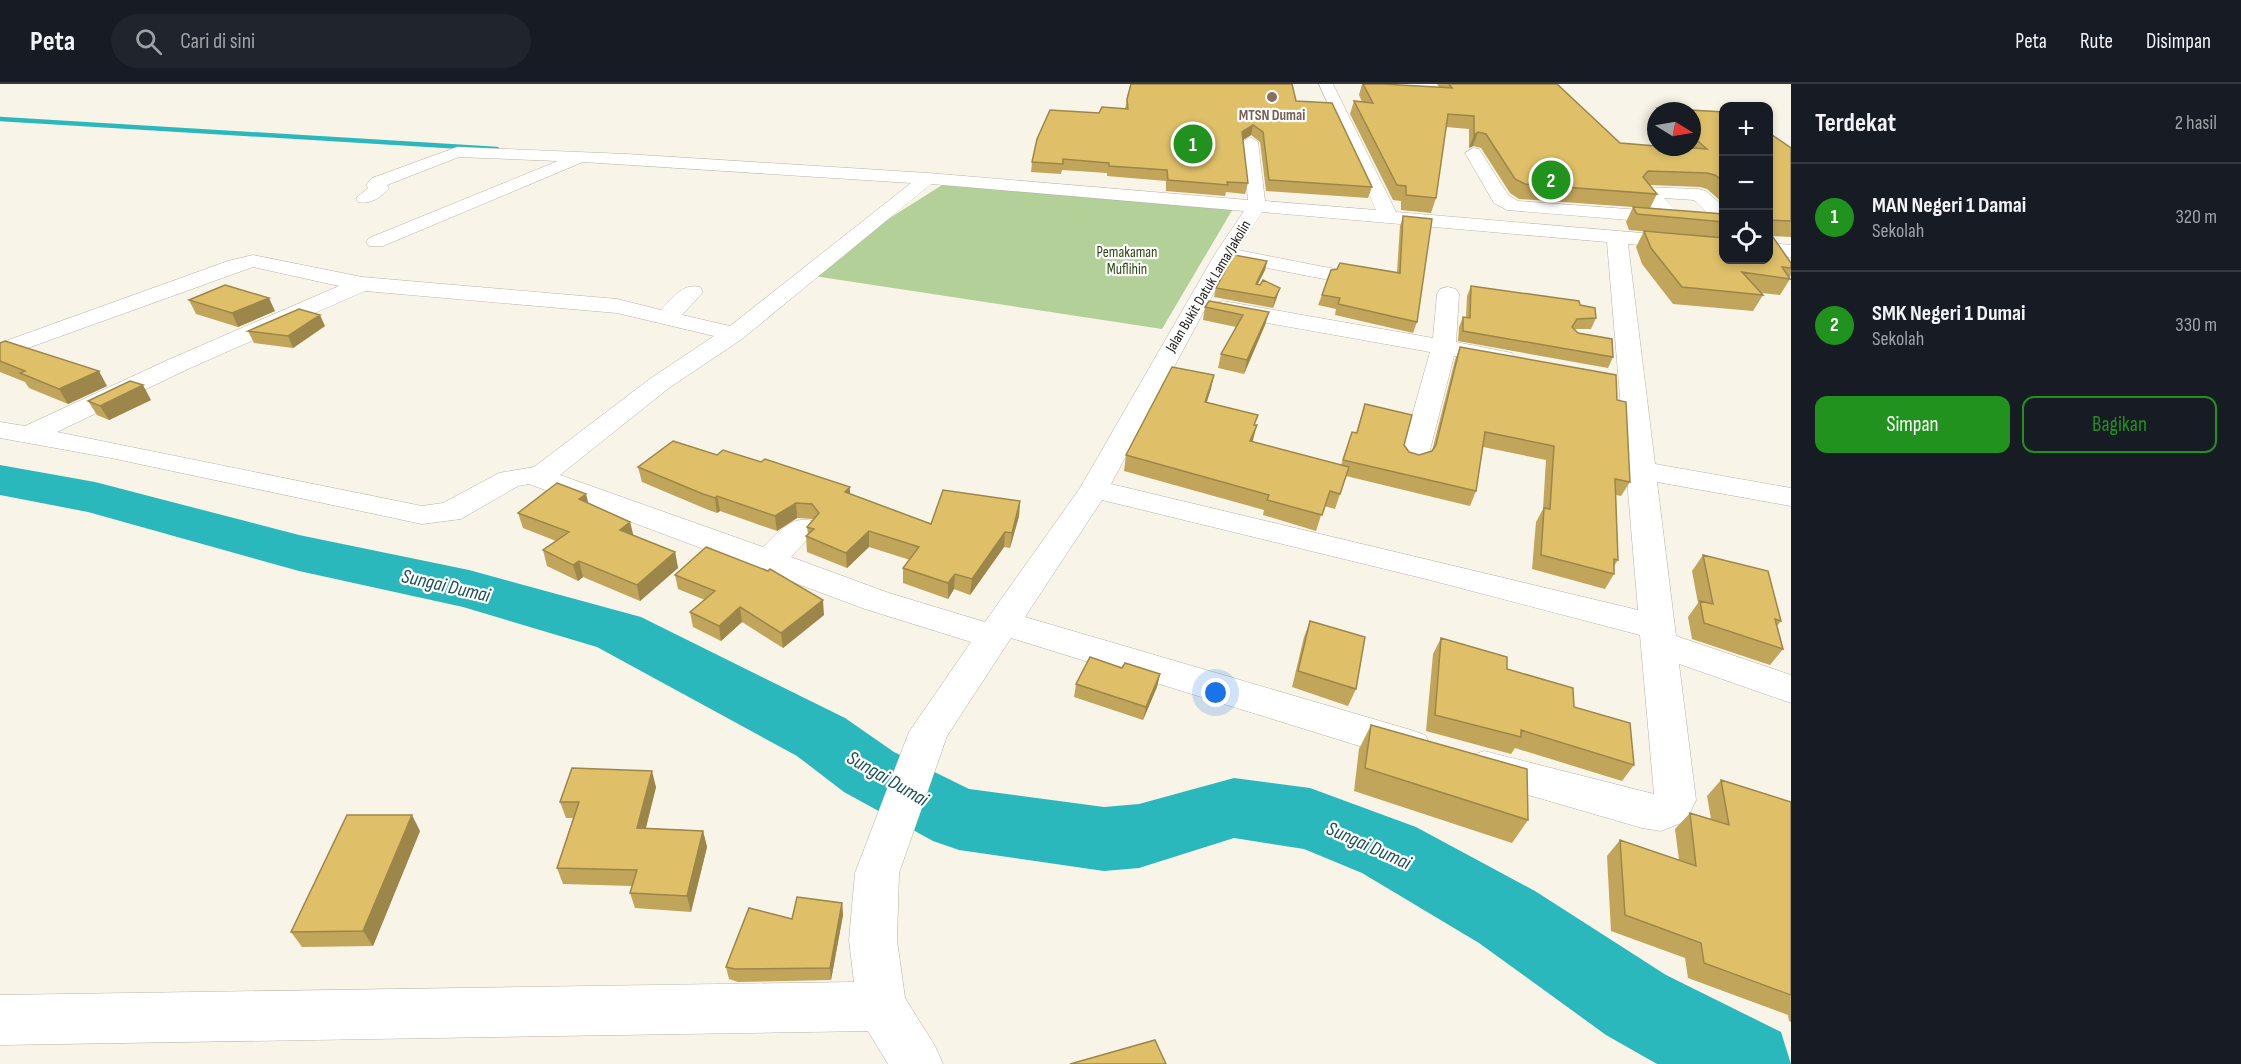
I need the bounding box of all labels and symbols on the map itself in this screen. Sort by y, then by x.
marker: MTSN Dumai [1265,90,1279,104]
north arrow [1647,102,1701,156]
place label: MTSN Dumai [1239,106,1305,125]
pin: 1 [1174,122,1212,166]
pin: 2 [1532,158,1570,202]
street label: Jalan Bukit Datuk Lama/Jakolin [1161,217,1255,357]
park label: Pemakaman Muflihin [1096,243,1158,279]
water label: Sungai Dumai [399,564,494,608]
your location [1201,678,1230,707]
water label: Sungai Dumai [842,746,934,812]
water label: Sungai Dumai [1323,817,1416,876]

